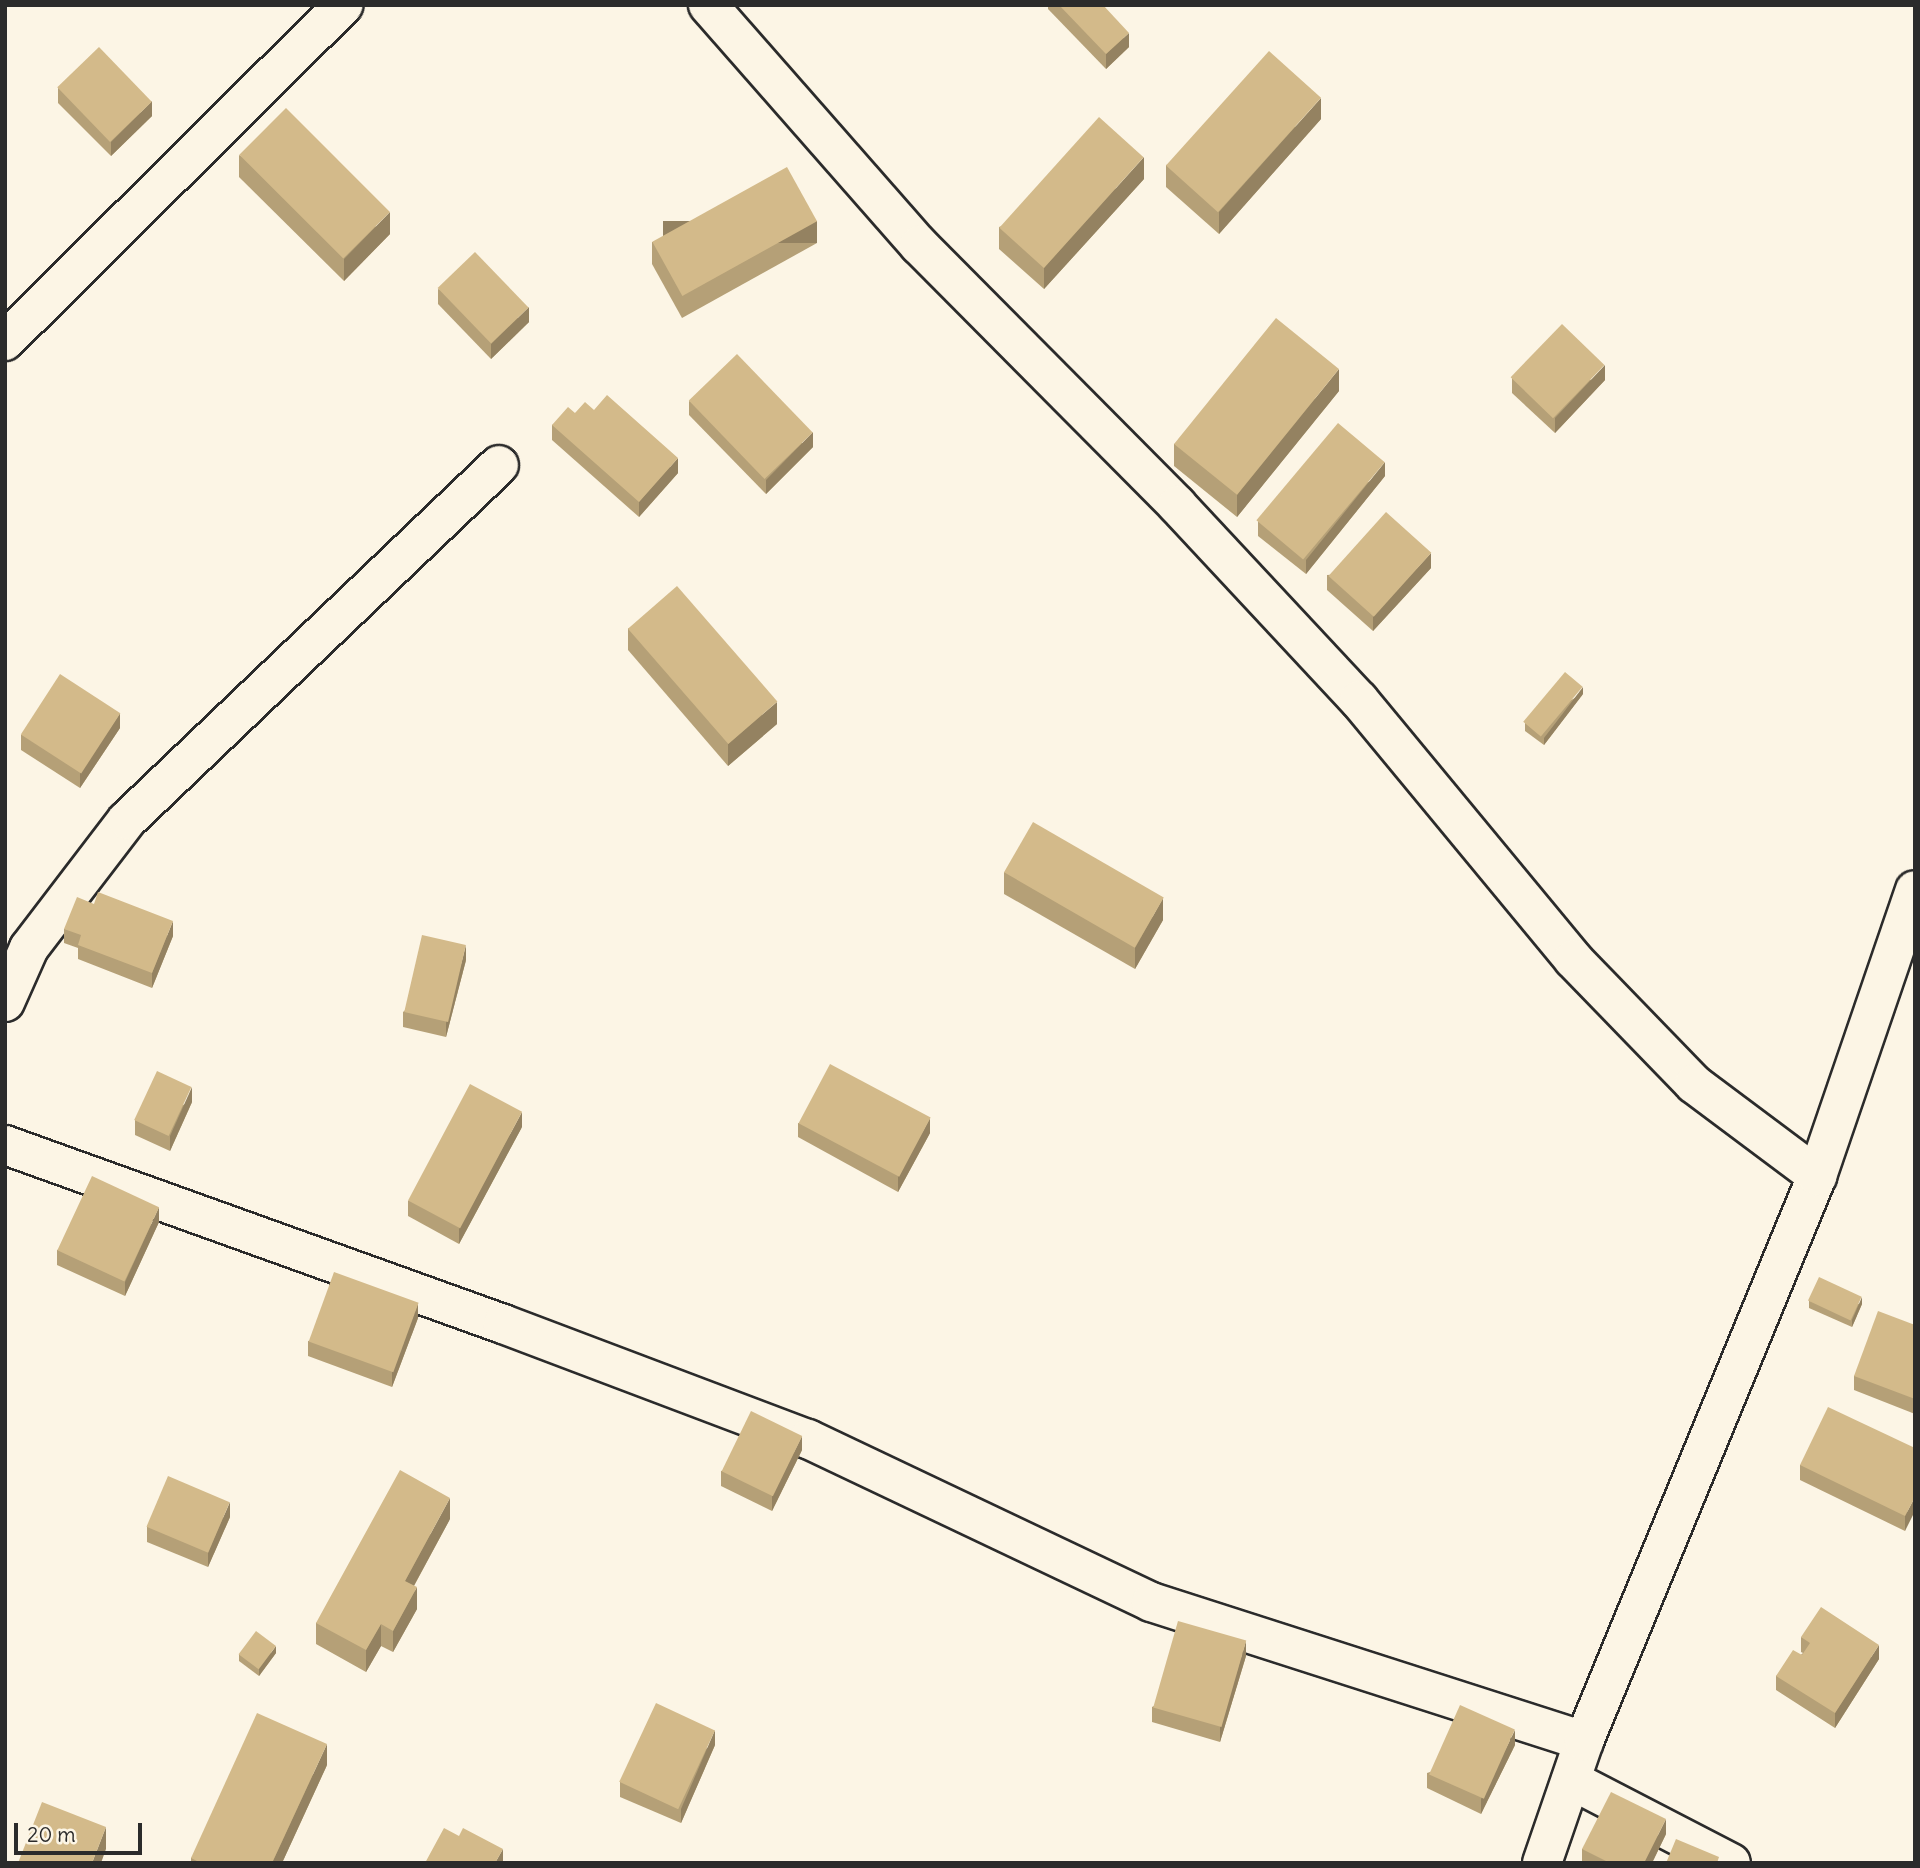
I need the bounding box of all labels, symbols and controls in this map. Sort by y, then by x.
scale bar [18,1808,145,1852]
text: 20 m [27,1821,76,1848]

